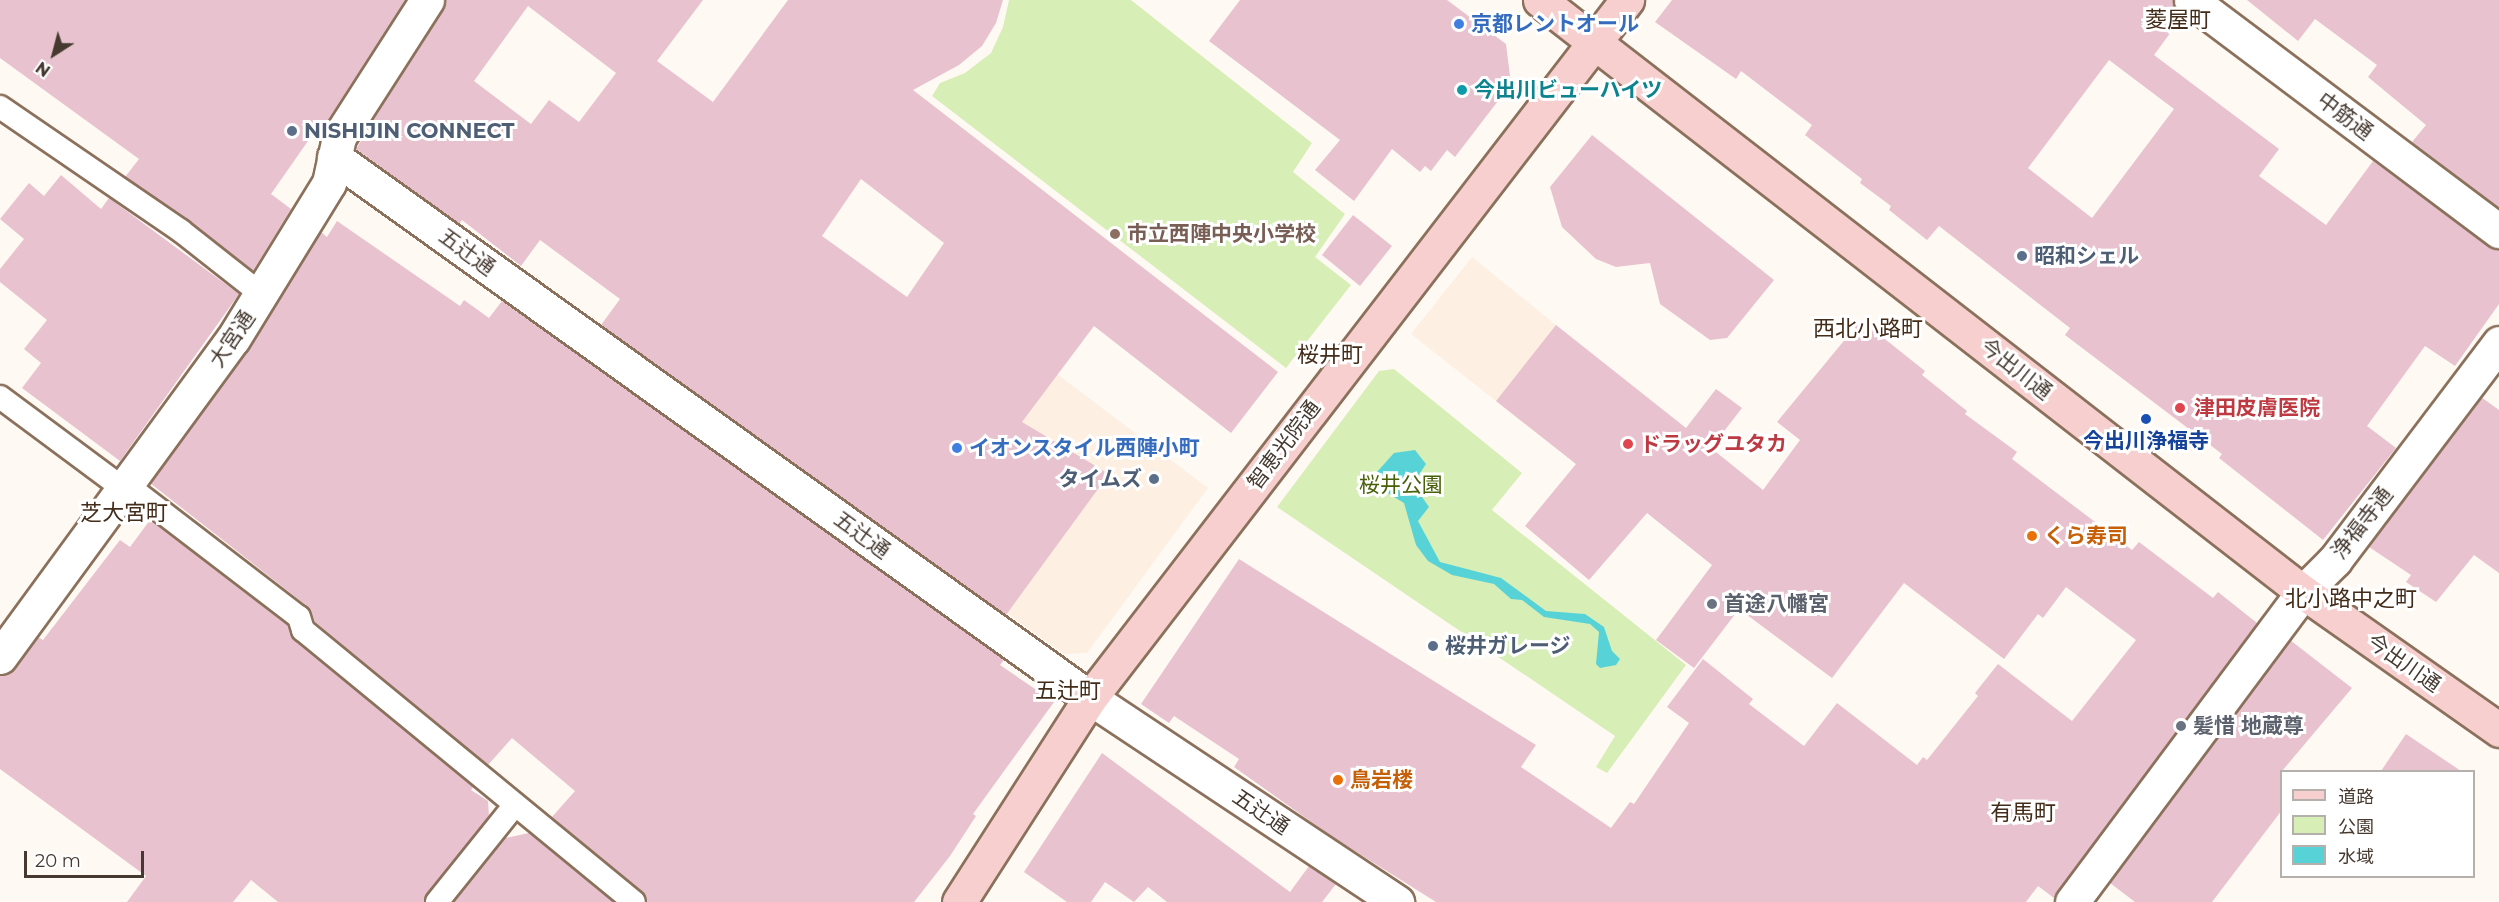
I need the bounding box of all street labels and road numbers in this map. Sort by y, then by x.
street label: 中筋通 [2312,87,2378,145]
street label: 五辻通 [434,223,500,281]
street label: 大宮通 [204,306,260,372]
street label: 今出川通 [1975,333,2057,405]
street label: 智恵光院通 [1242,395,1326,495]
street label: 浄福寺通 [2326,482,2398,564]
street label: 五辻通 [829,506,895,564]
street label: 今出川通 [2362,629,2446,697]
street label: 五辻通 [1228,784,1294,840]

